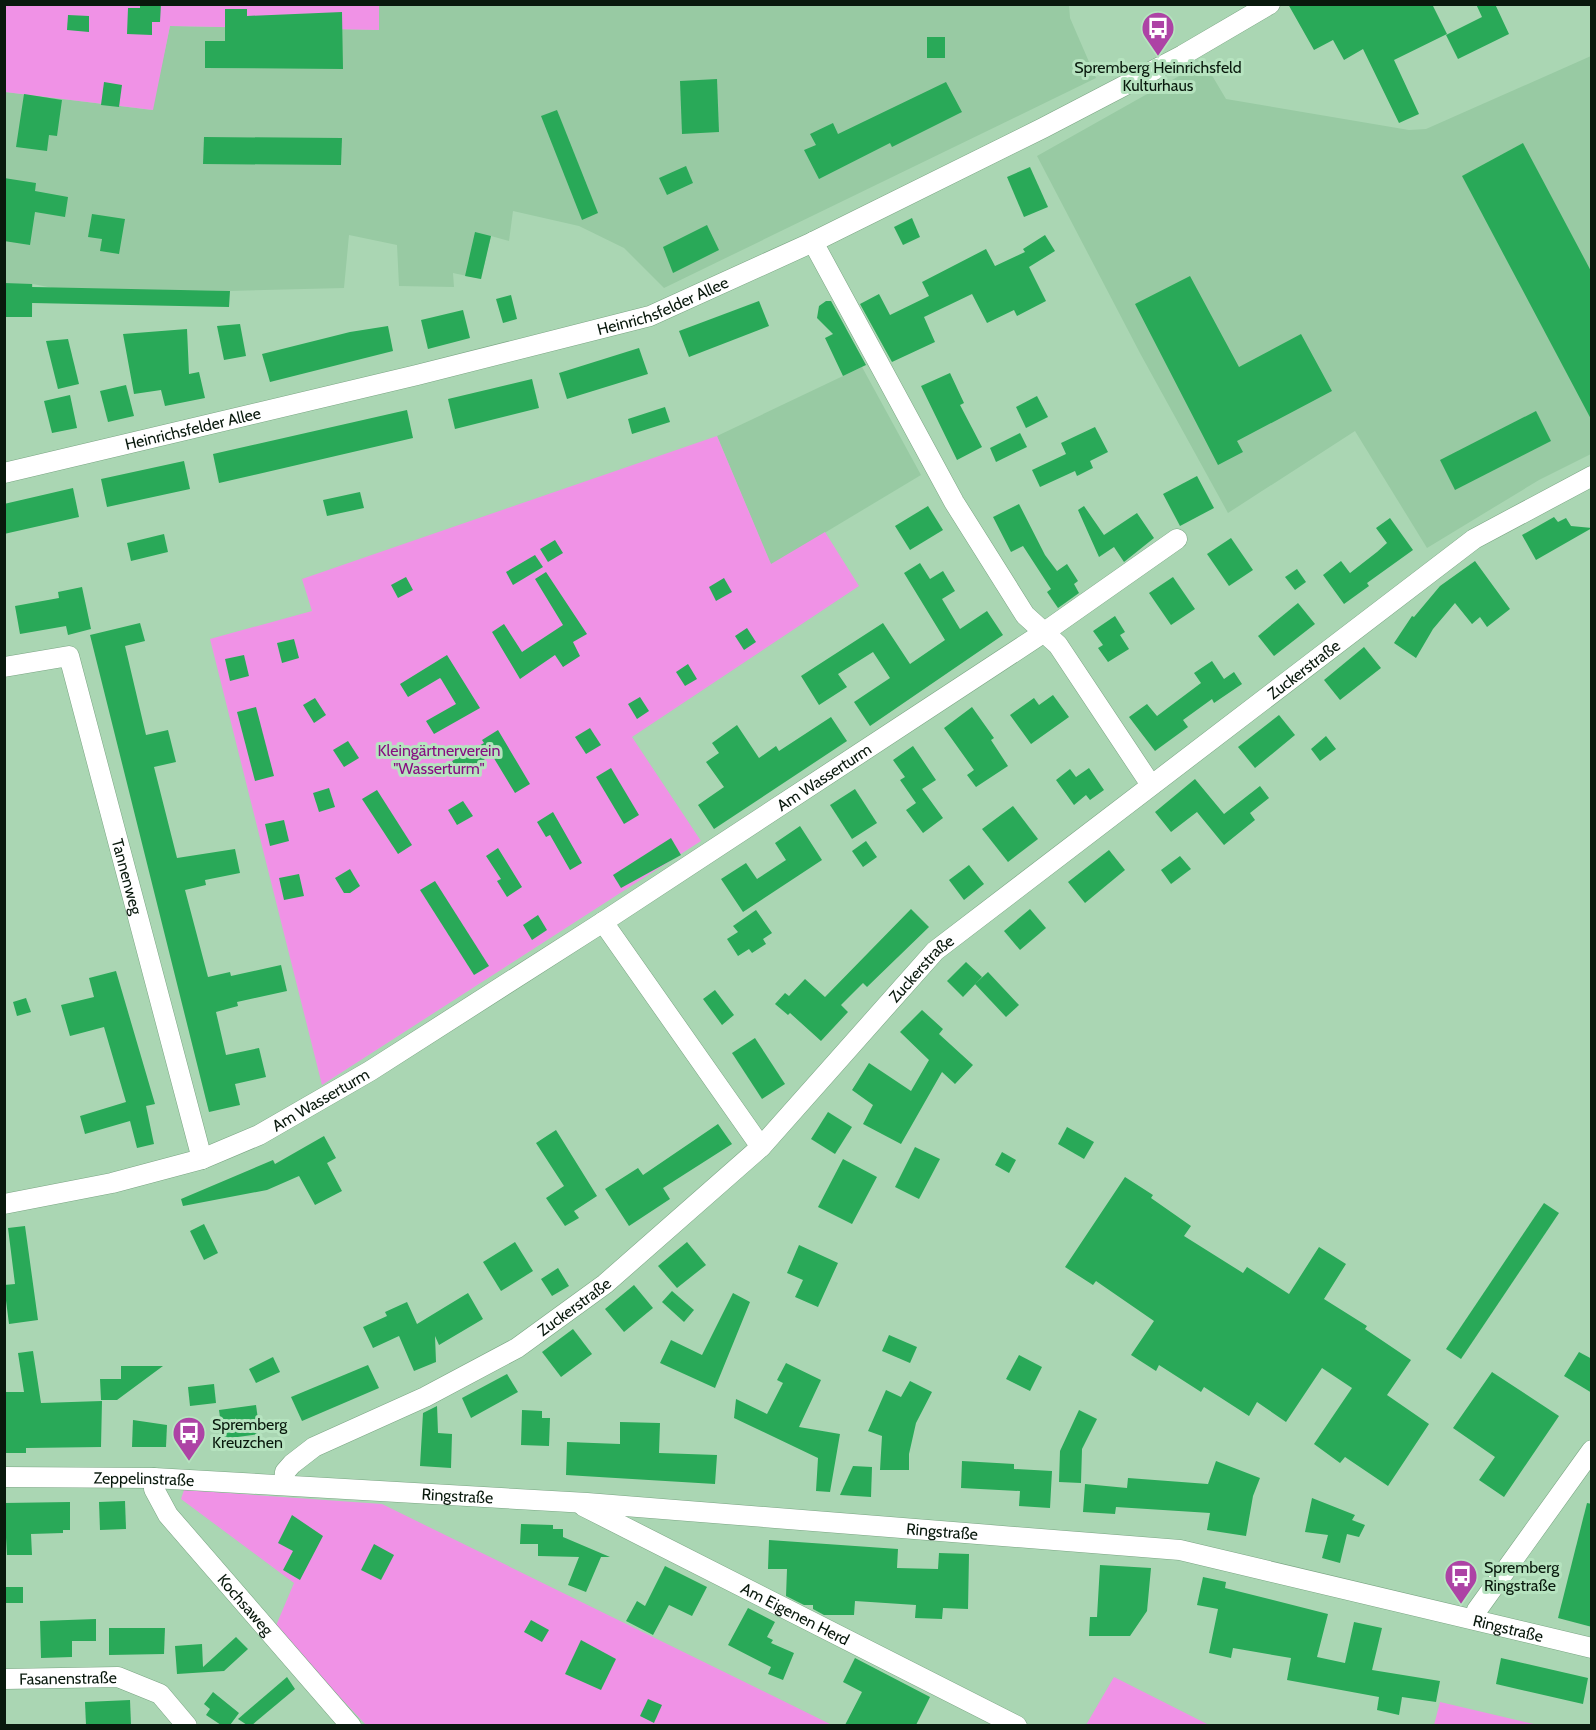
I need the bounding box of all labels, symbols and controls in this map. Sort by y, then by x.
bus stop icon: Spremberg Heinrichsfeld Kulturhaus [1140,10,1176,57]
place label: Spremberg Heinrichsfeld Kulturhaus [1074,58,1242,95]
street label: Heinrichsfelder Allee [595,272,731,339]
street label: Heinrichsfelder Allee [123,403,263,454]
street label: Zuckerstraße [1264,636,1344,703]
street label: Am Wasserturm [773,739,875,815]
park label: Kleingärtnerverein "Wasserturm" [378,741,500,778]
street label: Tannenweg [108,836,147,918]
street label: Zuckerstraße [885,931,958,1006]
street label: Am Wasserturm [268,1064,373,1135]
street label: Zuckerstraße [534,1274,615,1339]
bus stop icon: Spremberg Kreuzchen [171,1415,207,1462]
place label: Spremberg Kreuzchen [212,1415,288,1452]
street label: Zeppelinstraße [94,1468,195,1490]
street label: Ringstraße [421,1484,494,1507]
street label: Ringstraße [906,1519,979,1543]
bus stop icon: Spremberg Ringstraße [1443,1558,1479,1605]
place label: Spremberg Ringstraße [1484,1558,1560,1595]
street label: Kochsaweg [214,1570,278,1640]
street label: Am Eigenen Herd [738,1578,853,1649]
street label: Ringstraße [1471,1611,1545,1646]
street label: Fasanenstraße [19,1668,117,1688]

